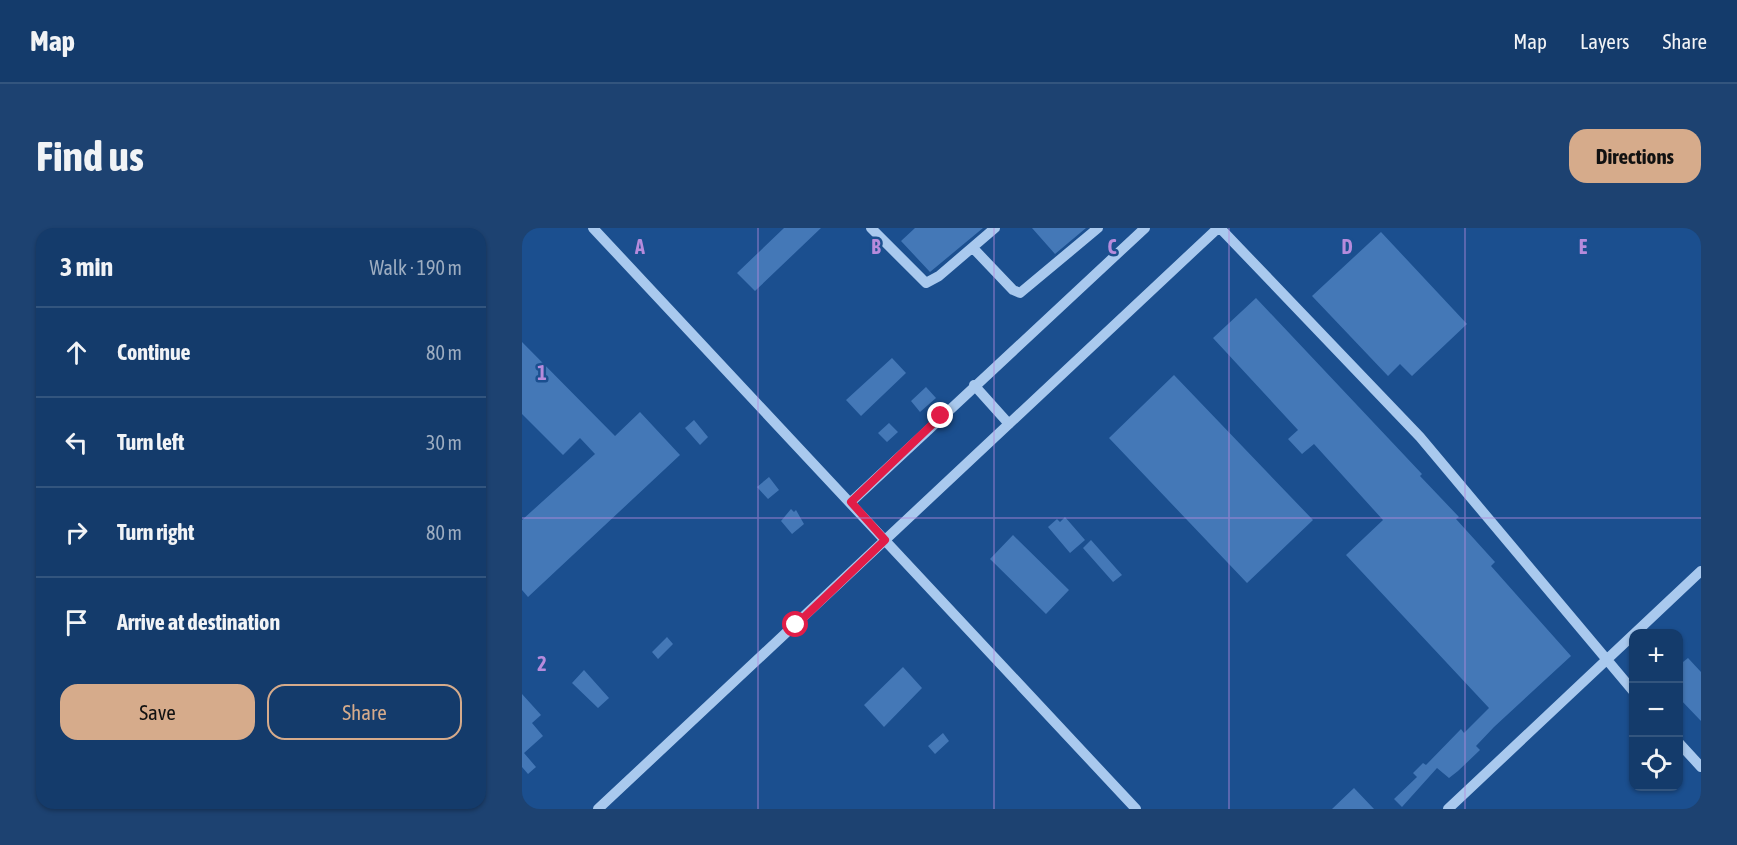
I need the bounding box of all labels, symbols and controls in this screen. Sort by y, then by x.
text: Map [30,25,75,57]
text: Map [1513,29,1547,53]
text: Layers [1580,29,1630,53]
text: Share [1663,29,1707,53]
button: Directions [1569,129,1701,183]
text: Find us [36,132,144,180]
text: A [634,235,645,258]
text: B [871,235,881,258]
text: C [1108,235,1117,258]
text: D [1341,235,1353,258]
text: E [1579,235,1588,258]
text: 3 min [60,252,113,282]
text: Walk · 190 m [370,256,462,279]
icon: ahead [60,336,93,369]
text: Continue [117,339,191,365]
text: 80 m [426,341,462,364]
text: 1 [537,361,547,384]
route end [927,402,953,428]
icon: left [60,426,93,459]
text: Turn left [117,429,184,455]
text: 30 m [426,431,462,454]
icon: right [60,516,93,549]
text: Turn right [117,519,194,545]
text: 80 m [426,521,462,544]
icon: arrive [60,606,93,639]
text: Arrive at destination [117,609,280,635]
route start [782,611,808,637]
map controls [1629,629,1683,791]
button: + [1629,629,1683,683]
text: 2 [537,652,547,675]
button: − [1629,683,1683,737]
button: Save [60,684,255,740]
button: Share [267,684,462,740]
button: locate [1629,737,1683,791]

